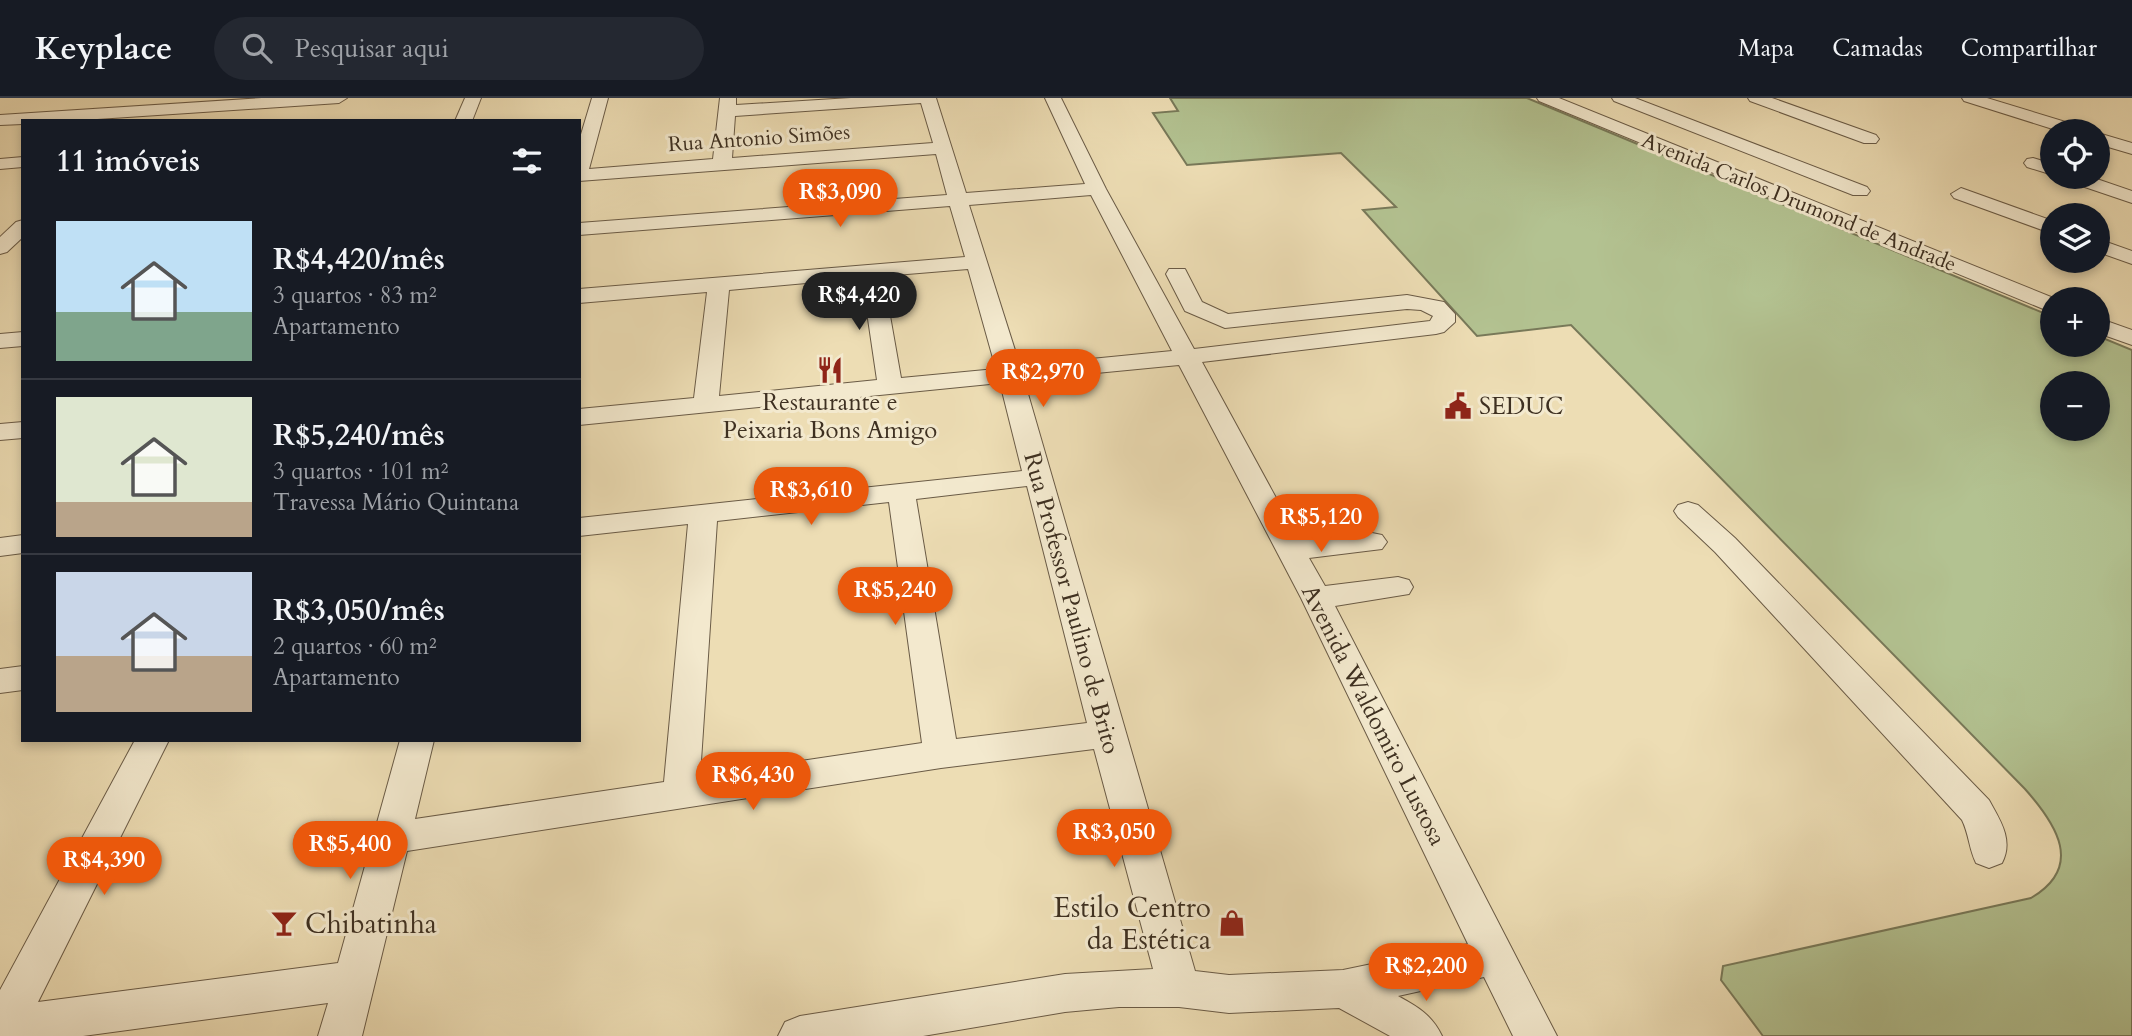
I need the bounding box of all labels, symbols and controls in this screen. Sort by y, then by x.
search box [214,17,704,80]
text: Keyplace [35,26,172,71]
icon: search [238,29,276,67]
text: Pesquisar aqui [294,31,449,66]
text: Mapa [1738,32,1794,65]
text: Camadas [1832,32,1923,65]
text: Compartilhar [1961,32,2097,65]
street label: Rua Antonio Simões [667,118,851,159]
map controls [2040,119,2110,441]
button: locate [2040,119,2110,189]
street label: Avenida Carlos Drumond de Andrade [1637,126,1960,279]
text: 11 imóveis [56,141,200,182]
icon: filters [508,142,546,180]
pin: R$3,090 [775,170,905,229]
text: R$3,090 [799,176,881,207]
button: layers [2040,203,2110,273]
text: R$4,420/mês [273,239,445,280]
icon: home [112,249,196,333]
pin: R$4,420 [794,272,924,332]
text: R$4,420 [818,279,900,310]
text: 3 quartos · 83 m² [273,280,437,311]
button: + [2040,287,2110,357]
text: Apartamento [273,311,400,342]
pin: R$2,970 [978,350,1108,409]
restaurant icon: Restaurante e Peixaria Bons Amigo [815,355,845,385]
text: R$2,970 [1002,356,1084,387]
button: − [2040,371,2110,441]
place label: Restaurante e Peixaria Bons Amigo [723,386,937,447]
place label: SEDUC [1479,390,1563,423]
public building icon: SEDUC [1443,391,1473,421]
text: R$5,240/mês [273,415,445,456]
icon: home [112,425,196,509]
street label: Rua Professor Paulino de Brito [1015,449,1128,758]
text: 3 quartos · 101 m² [273,456,448,487]
pin: R$3,610 [746,468,876,527]
text: R$3,610 [770,474,852,505]
text: Travessa Mário Quintana [273,487,519,518]
pin: R$5,120 [1256,494,1386,554]
text: R$5,120 [1280,501,1362,532]
pin: R$5,240 [830,568,960,627]
text: R$5,240 [854,574,936,605]
street label: Avenida Waldomiro Lustosa [1293,579,1454,852]
text: R$3,050/mês [273,590,445,631]
icon: home [112,600,196,684]
text: 2 quartos · 60 m² [273,631,437,662]
text: Apartamento [273,662,400,693]
pin: R$6,430 [688,752,818,812]
text: R$6,430 [712,759,794,790]
pin: R$3,050 [1049,810,1179,869]
text: R$3,050 [1073,816,1155,847]
pin: R$5,400 [285,822,415,881]
text: R$5,400 [309,828,391,859]
pin: R$4,390 [39,838,169,897]
text: R$4,390 [63,844,145,875]
place label: Estilo Centro da Estética [1054,889,1211,959]
place label: Chibatinha [305,905,437,943]
bar icon: Chibatinha [269,908,299,938]
shop icon: Estilo Centro da Estética [1217,908,1247,938]
pin: R$2,200 [1361,944,1491,1003]
text: R$2,200 [1385,950,1467,981]

